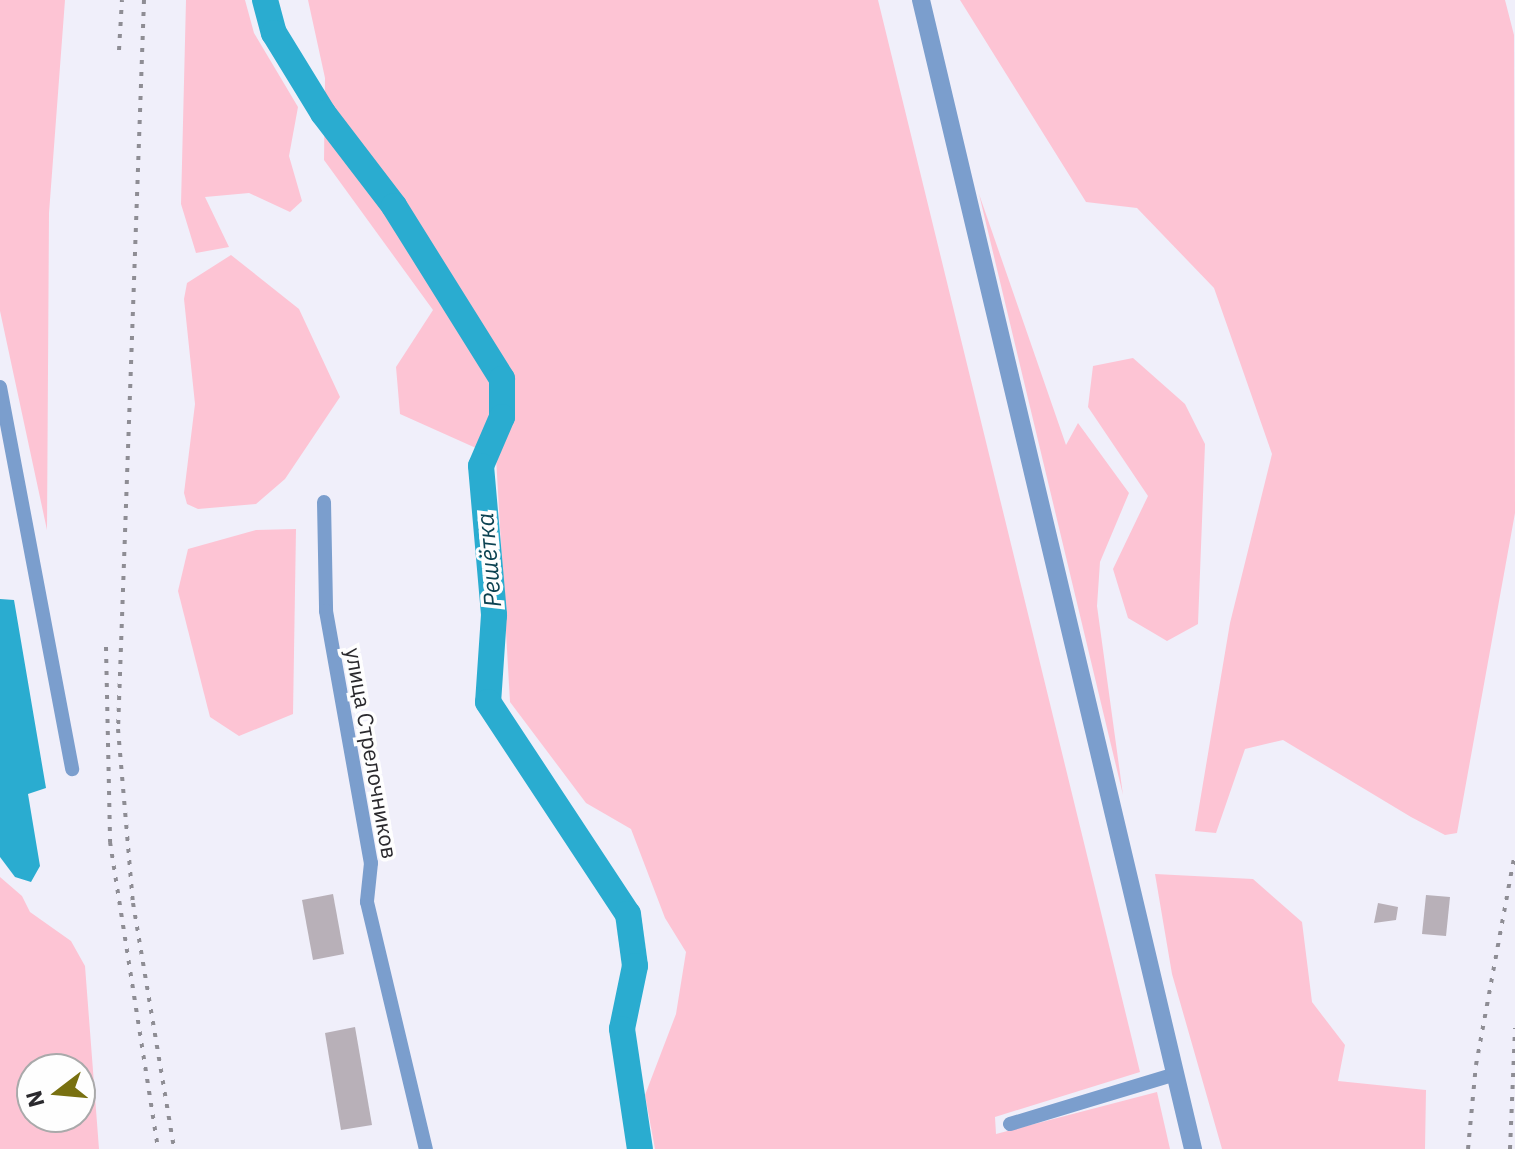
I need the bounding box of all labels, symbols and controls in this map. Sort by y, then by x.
water label: Решётка [471,511,507,609]
street label: улица Стрелочников [340,645,404,861]
north arrow [16,1053,96,1133]
text: N [18,1088,51,1111]

